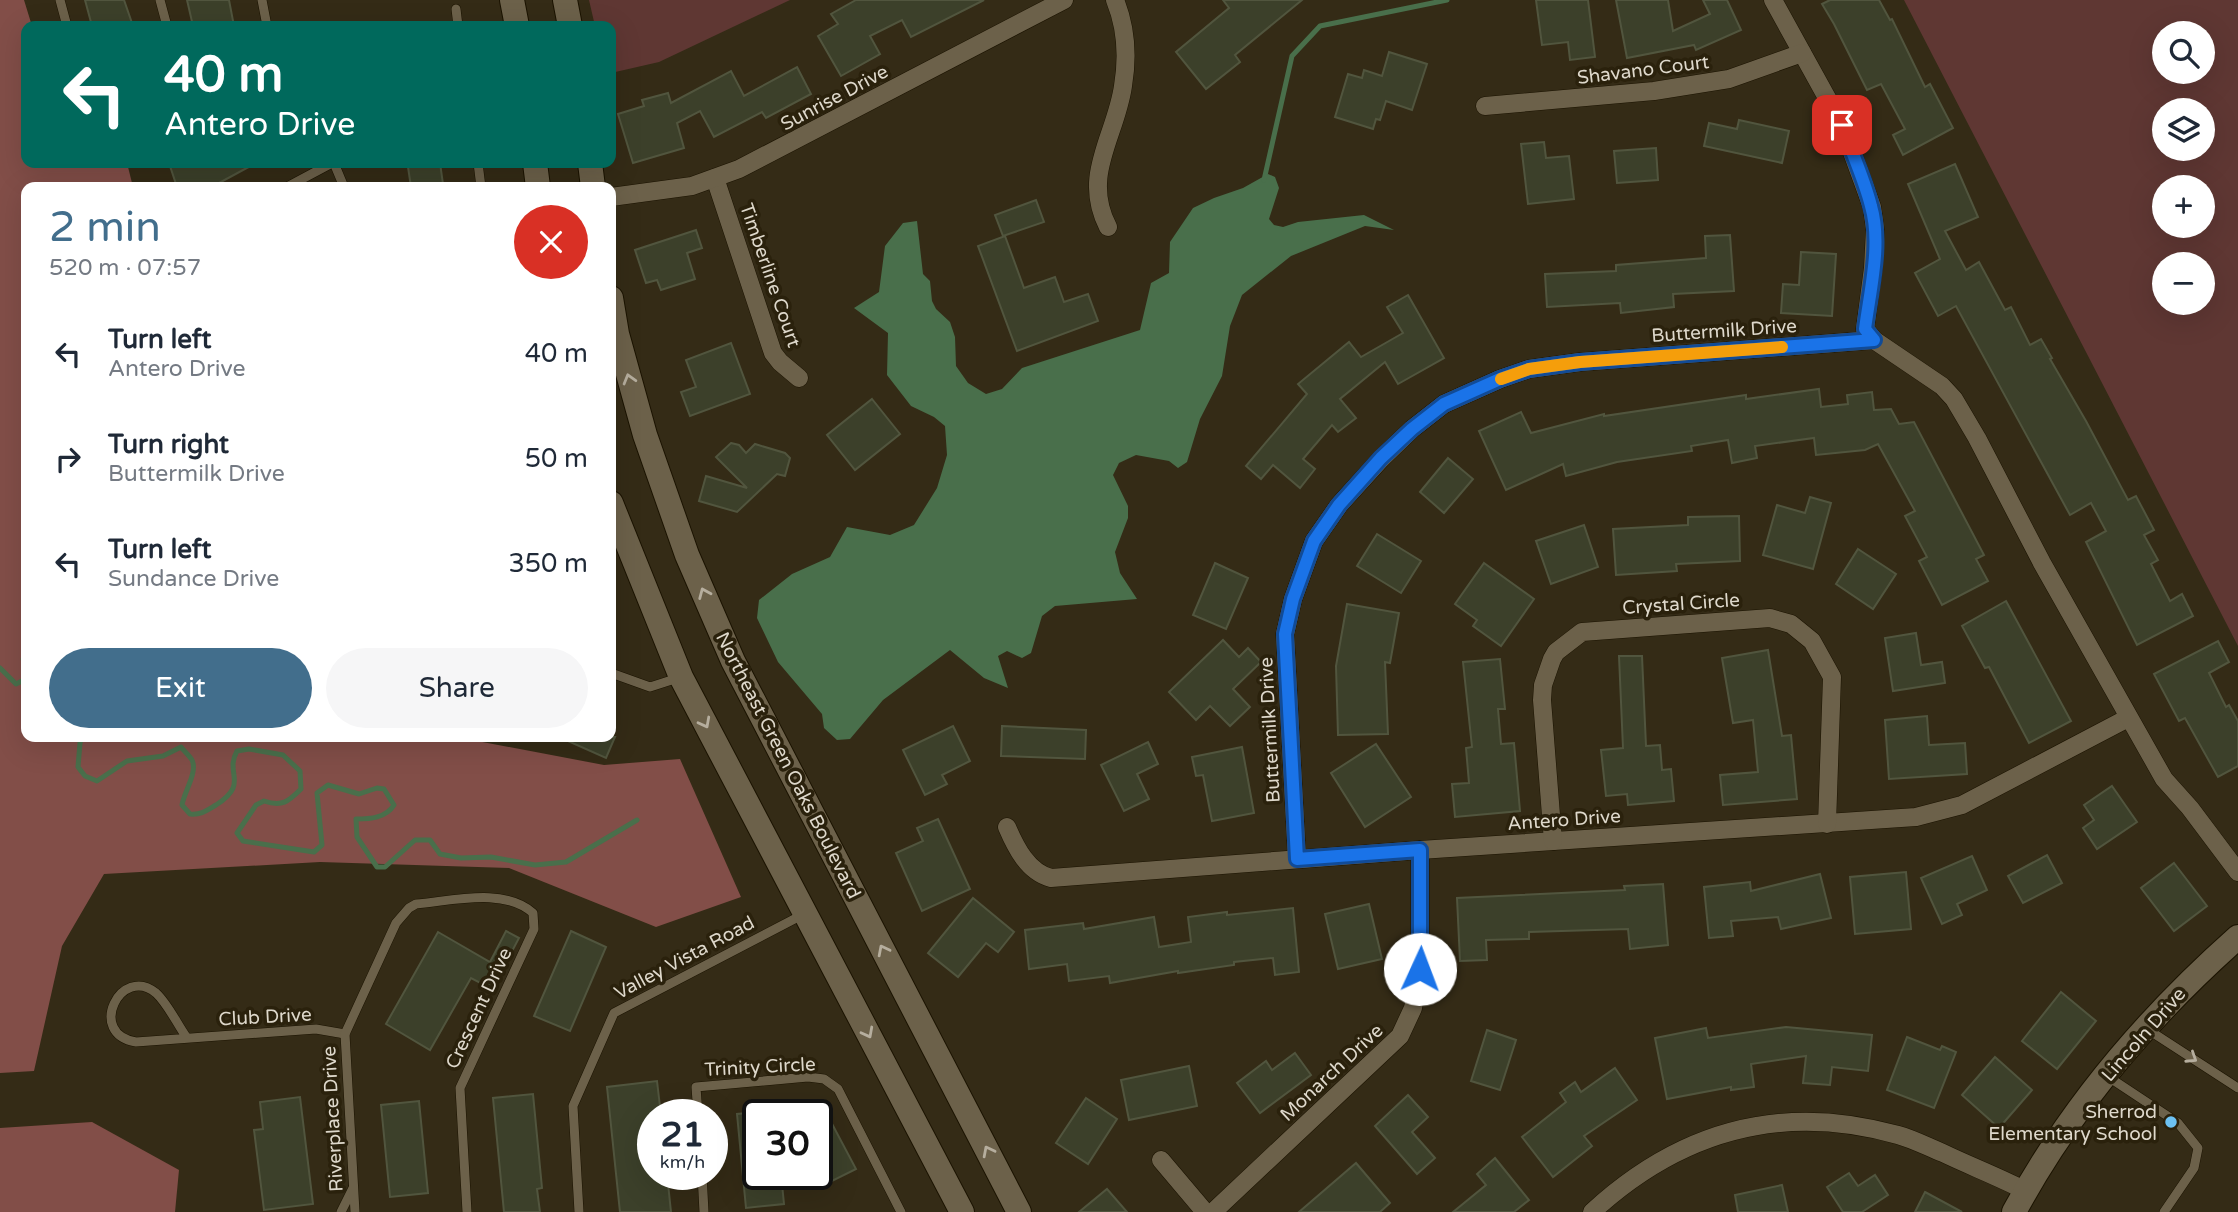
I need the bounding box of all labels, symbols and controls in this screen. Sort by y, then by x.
map controls [2152,21,2215,315]
button: search [2152,21,2215,84]
text: 40 m [164,46,283,105]
icon: left [49,49,140,140]
street label: Shavano Court [1576,51,1710,89]
street label: Sunrise Drive [777,60,892,135]
pin [1812,95,1872,155]
button: layers [2152,98,2215,161]
text: Antero Drive [164,106,355,144]
icon: arrive [1823,106,1861,144]
button: + [2152,175,2215,238]
street label: Timberline Court [735,200,805,350]
text: 2 min [49,202,161,253]
button: close [514,205,588,279]
button: − [2152,252,2215,315]
text: 520 m · 07:57 [49,254,201,282]
street label: Buttermilk Drive [1650,315,1798,347]
text: Turn left [108,324,211,355]
icon: left [49,335,87,373]
text: 40 m [525,338,588,369]
text: Antero Drive [108,355,245,383]
one-way arrow [623,373,638,385]
text: Turn right [108,429,229,460]
icon: right [49,440,87,478]
text: 50 m [525,443,588,474]
text: Buttermilk Drive [108,460,285,488]
text: Turn left [108,534,211,565]
icon: left [49,545,87,583]
text: 350 m [508,548,588,579]
text: Sundance Drive [108,565,279,593]
one-way arrow [698,588,712,601]
street label: Crystal Circle [1622,589,1741,619]
street label: Northeast Green Oaks Boulevard [711,629,865,902]
button: Exit [49,648,312,728]
button: Share [326,648,588,728]
street label: Buttermilk Drive [1255,656,1285,803]
one-way arrow [697,716,710,728]
street label: Antero Drive [1507,805,1621,835]
street label: Valley Vista Road [611,912,758,1004]
position arrow [1383,932,1457,1006]
street label: Crescent Drive [441,944,517,1072]
one-way arrow [878,944,891,957]
street label: Lincoln Drive [2097,983,2190,1086]
street label: Club Drive [218,1004,312,1030]
street label: Monarch Drive [1276,1020,1388,1126]
one-way arrow [860,1026,873,1038]
street label: Riverplace Drive [318,1045,348,1193]
one-way arrow [2184,1050,2197,1063]
street label: Trinity Circle [704,1053,816,1081]
speed limit sign: 30 [742,1099,833,1190]
place label: Sherrod Elementary School [1988,1101,2157,1145]
text: 21 [661,1114,704,1156]
marker: Sherrod Elementary School [2163,1114,2179,1130]
one-way arrow [983,1146,996,1159]
text: km/h [660,1151,705,1173]

